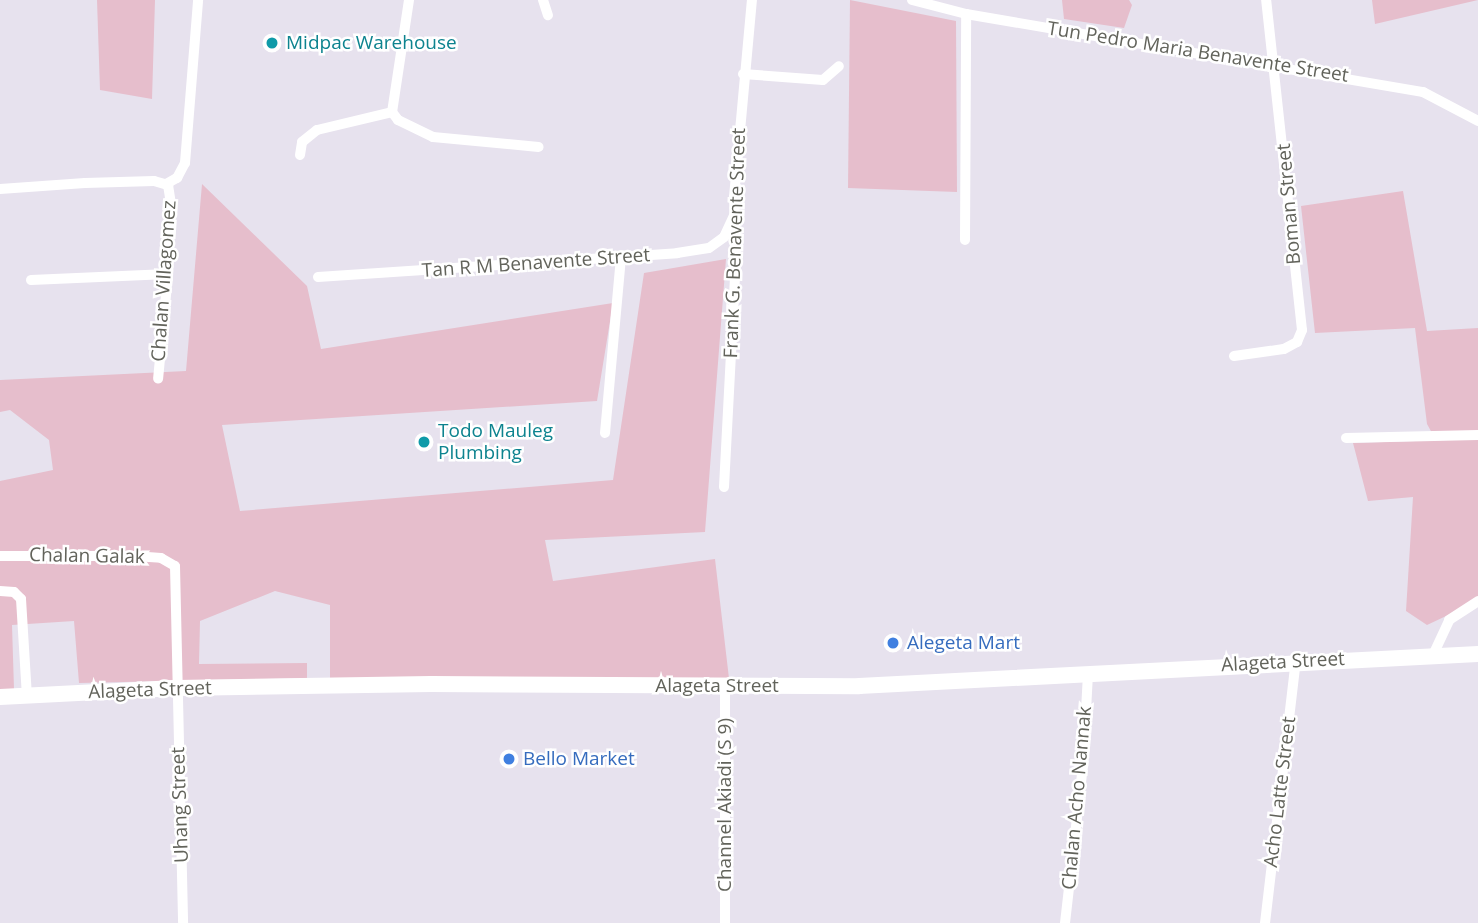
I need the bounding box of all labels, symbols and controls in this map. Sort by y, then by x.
street label: Tun Pedro Maria Benavente Street [1046,17,1350,87]
place label: Midpac Warehouse [286,32,457,54]
marker: Midpac Warehouse [264,35,280,51]
street label: Frank G. Benavente Street [720,127,750,359]
street label: Boman Street [1272,142,1306,266]
street label: Chalan Villagomez [147,200,181,362]
street label: Tan R M Benavente Street [421,244,651,282]
place label: Todo Mauleg Plumbing [438,420,553,464]
marker: Todo Mauleg Plumbing [416,434,432,450]
street label: Chalan Galak [29,544,145,568]
place label: Alegeta Mart [907,632,1020,654]
marker: Alegeta Mart [885,635,901,651]
street label: Alageta Street [1221,647,1345,677]
street label: Alageta Street [655,675,779,697]
street label: Alageta Street [88,676,212,704]
street label: Chalan Acho Nannak [1058,705,1096,891]
street label: Acho Latte Street [1259,715,1301,869]
street label: Channel Akiadi (S 9) [714,718,736,892]
street label: Uhang Street [167,747,193,863]
place label: Bello Market [523,748,635,770]
marker: Bello Market [501,751,517,767]

